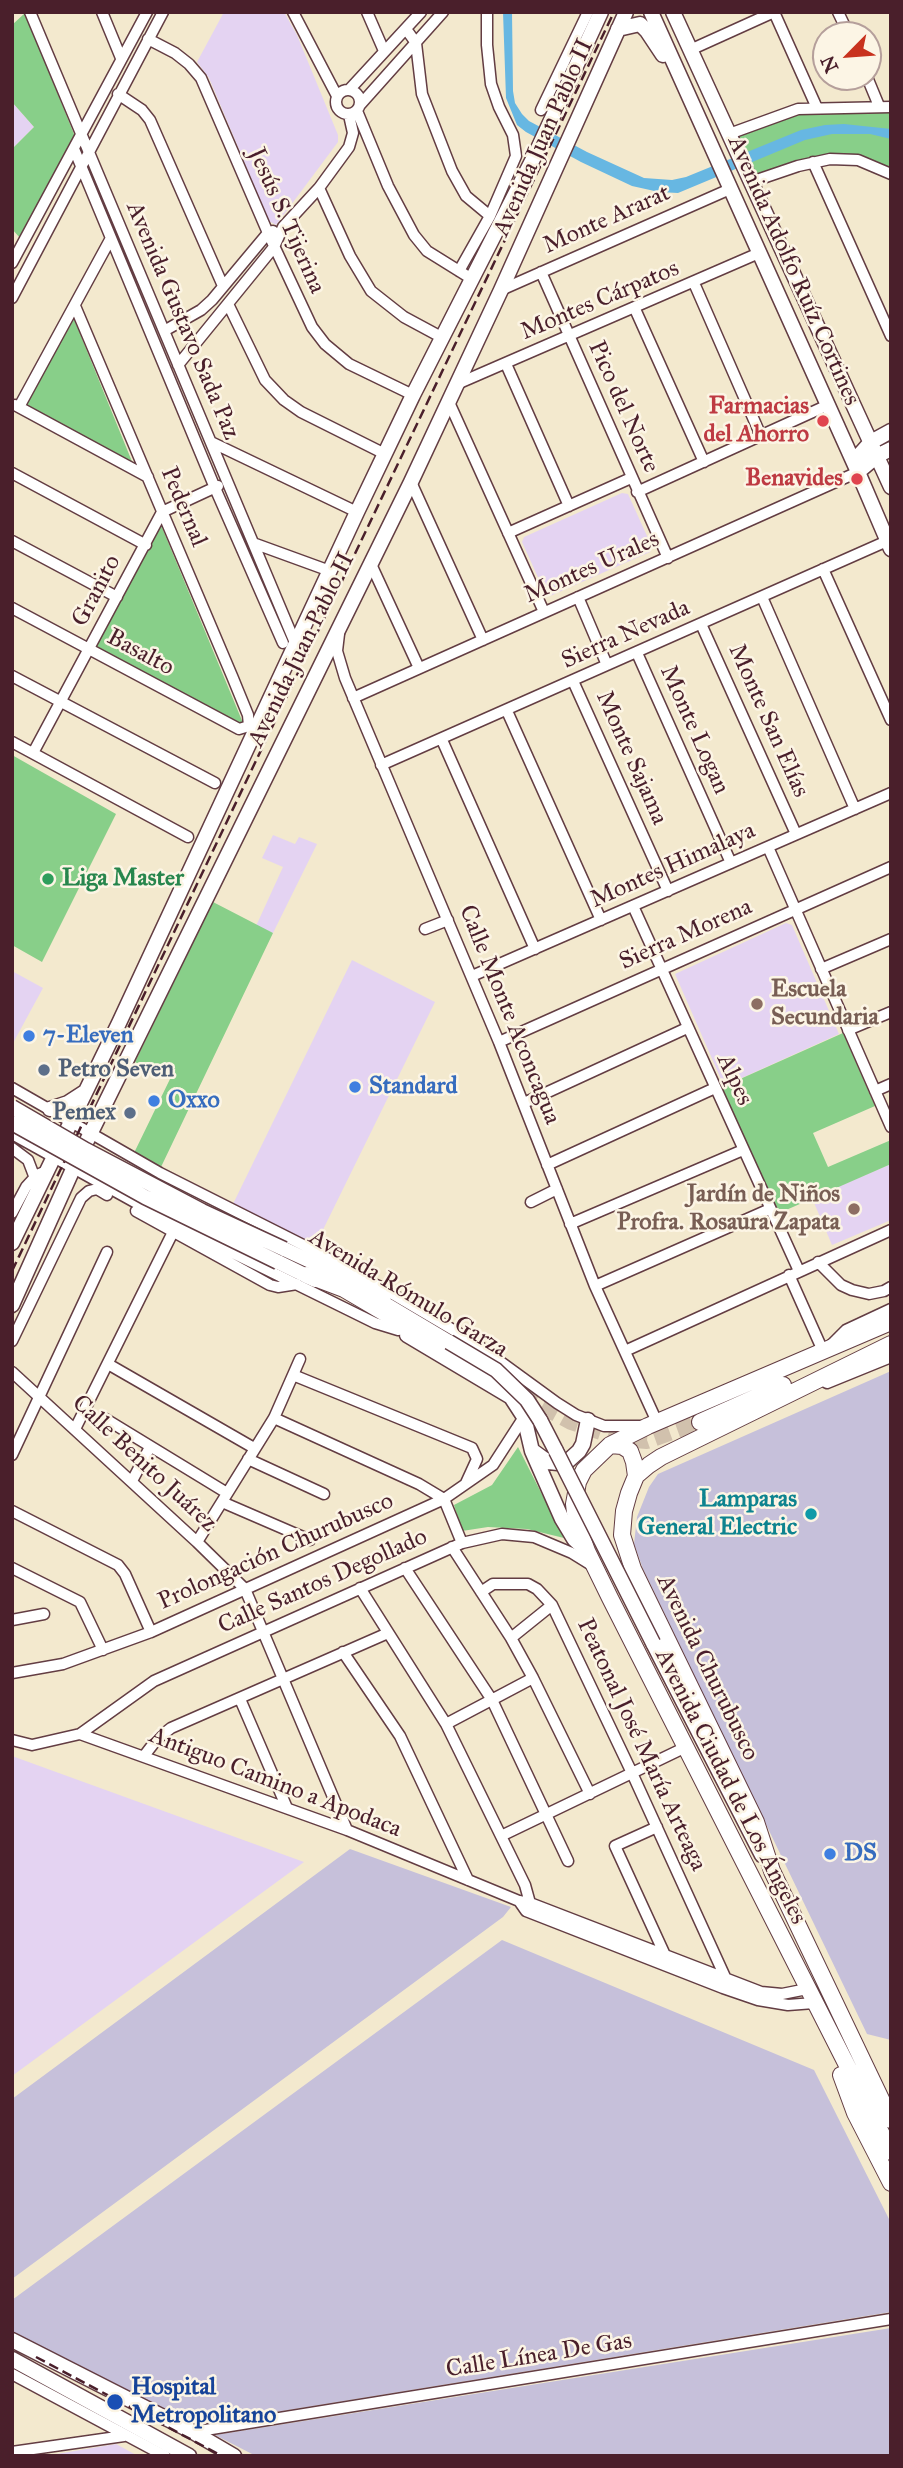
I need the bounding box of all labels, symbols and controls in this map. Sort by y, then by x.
north arrow [812,21,882,91]
street label: Avenida Juan Pablo II [488,35,600,241]
text: N [815,52,843,76]
street label: Avenida Adolfo Ruíz Cortines [720,132,866,410]
street label: Jesús S. Tijerina [241,144,331,298]
street label: Monte Ararat [539,179,675,261]
street label: Avenida Gustavo Sada Paz [119,198,245,444]
street label: Montes Cárpatos [517,255,683,347]
street label: Pico del Norte [581,337,665,477]
place label: Farmacias del Ahorro [704,393,809,449]
marker: Farmacias del Ahorro [815,413,831,429]
street label: Pedernal [153,463,213,551]
place label: Benavides [745,465,843,493]
marker: Benavides [849,471,865,487]
street label: Montes Urales [520,525,664,611]
street label: Avenida Juan Pablo II [242,548,362,752]
street label: Granito [66,550,128,632]
street label: Sierra Nevada [557,594,695,676]
street label: Basalto [101,623,179,683]
street label: Monte San Elías [721,640,815,802]
street label: Monte Logan [653,661,735,799]
street label: Monte Sajama [589,687,673,829]
street label: Montes Himalaya [586,817,760,915]
place label: Liga Master [62,865,184,893]
marker: Liga Master [40,871,56,887]
street label: Sierra Morena [615,893,757,977]
street label: Calle Monte Aconcagua [452,901,566,1129]
place label: Escuela Secundaria [771,976,879,1032]
marker: Escuela Secundaria [749,996,765,1012]
place label: 7-Eleven [43,1022,133,1050]
marker: 7-Eleven [21,1028,37,1044]
street label: Alpes [710,1050,758,1110]
place label: Petro Seven [58,1056,174,1084]
marker: Petro Seven [36,1062,52,1078]
place label: Standard [369,1073,458,1101]
marker: Standard [347,1079,363,1095]
place label: Oxxo [168,1087,220,1115]
marker: Oxxo [146,1093,162,1109]
place label: Pemex [52,1099,116,1127]
marker: Pemex [122,1105,138,1121]
place label: Jardín de Niños Profra. Rosaura Zapata [617,1181,840,1237]
marker: Jardín de Niños Profra. Rosaura Zapata [846,1201,862,1217]
street label: Avenida Rómulo Garza [303,1223,513,1365]
street label: Calle Benito Juárez [65,1389,223,1539]
place label: Lamparas General Electric [638,1486,797,1542]
street label: Prolongación Churubusco [154,1487,398,1617]
marker: Lamparas General Electric [803,1506,819,1522]
street label: Calle Santos Degollado [214,1523,432,1641]
street label: Avenida Churubusco [650,1570,764,1766]
street label: Peatonal José María Arteaga [570,1614,712,1876]
street label: Avenida Ciudad de Los Ángeles [648,1645,812,1929]
street label: Antiguo Camino a Apodaca [145,1722,405,1844]
place label: DS [844,1840,877,1868]
marker: DS [822,1846,838,1862]
street label: Calle Línea De Gas [444,2327,634,2385]
place label: Hospital Metropolitano [131,2374,276,2430]
marker: Hospital Metropolitano [105,2392,125,2412]

